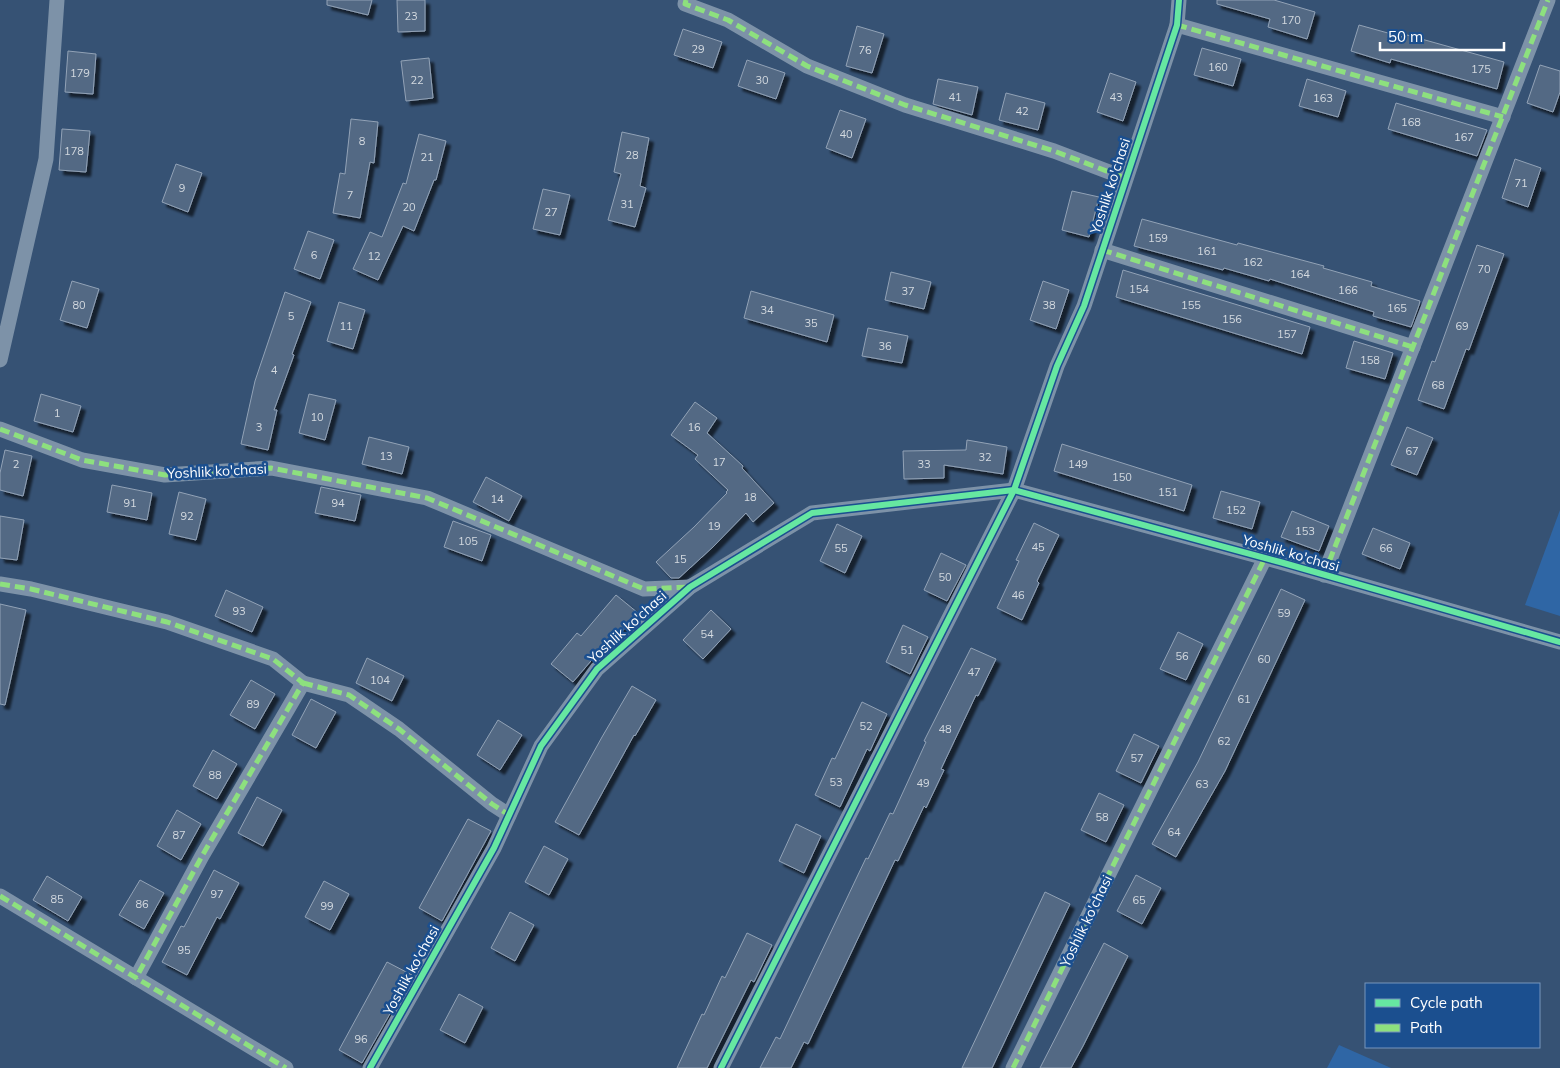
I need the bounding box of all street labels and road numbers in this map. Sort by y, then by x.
street label: Yoshlik ko'chasi [1086,136,1134,237]
street label: Yoshlik ko'chasi [166,459,267,483]
street label: Yoshlik ko'chasi [1239,530,1342,575]
street label: Yoshlik ko'chasi [583,587,670,668]
street label: Yoshlik ko'chasi [1056,872,1116,971]
street label: Yoshlik ko'chasi [378,922,443,1019]

